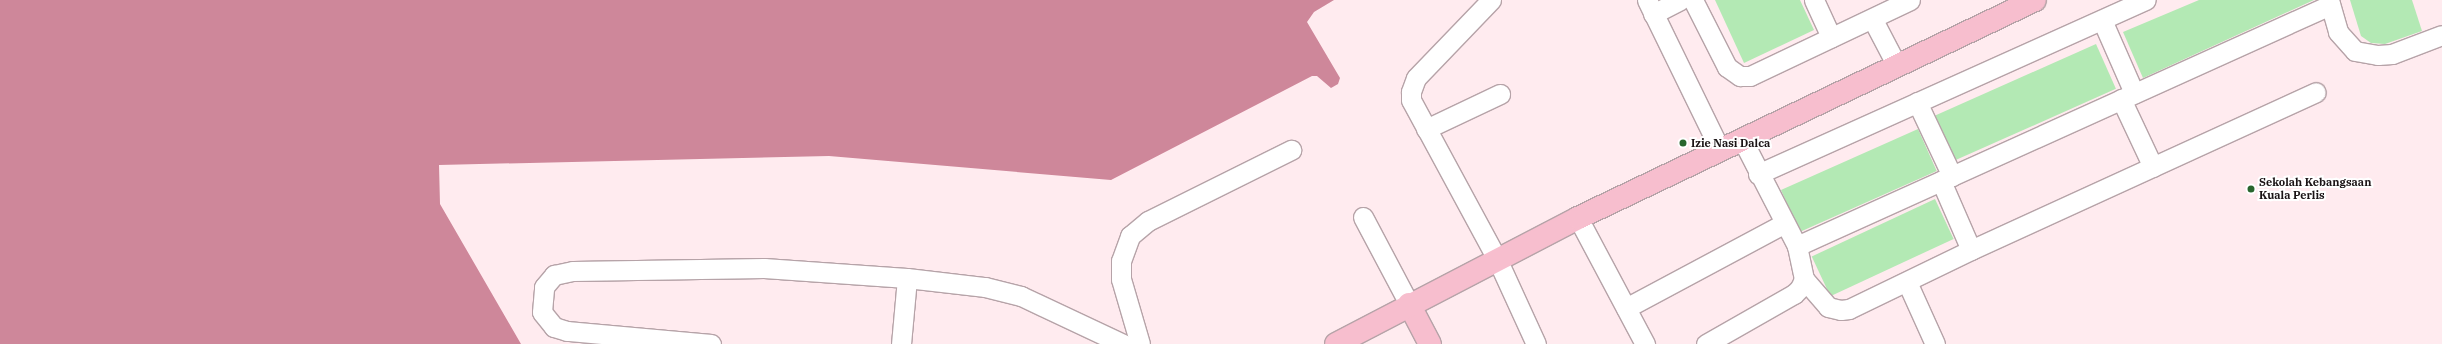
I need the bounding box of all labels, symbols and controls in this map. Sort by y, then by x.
place label: Izie Nasi Dalca [1691,136,1770,150]
marker: Izie Nasi Dalca [1678,138,1688,148]
place label: Sekolah Kebangsaan Kuala Perlis [2259,176,2371,202]
marker: Sekolah Kebangsaan Kuala Perlis [2246,184,2256,194]

